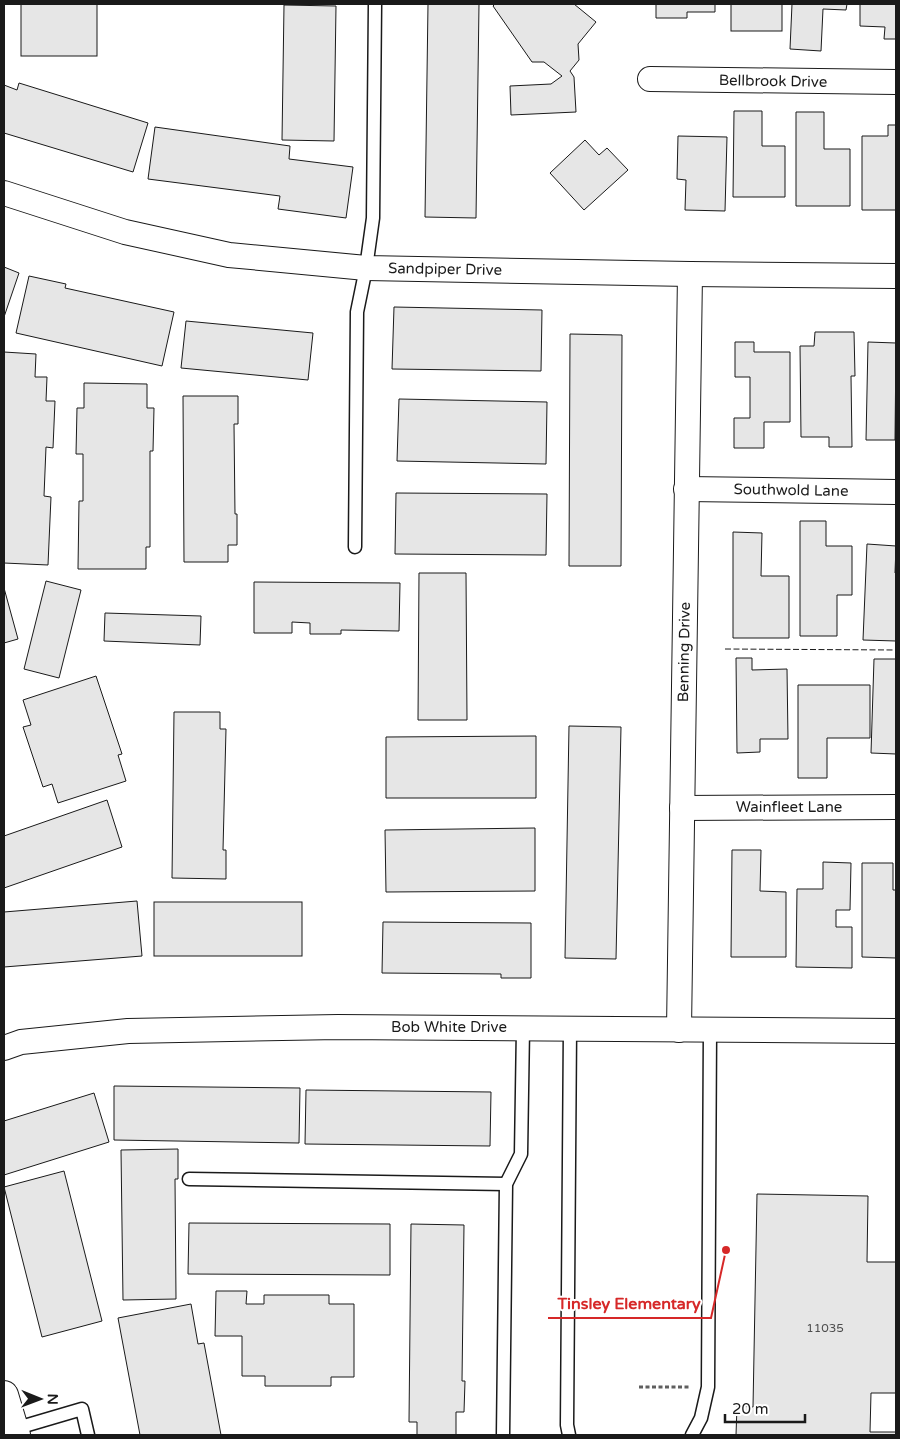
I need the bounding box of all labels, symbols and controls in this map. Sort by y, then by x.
street label: Bellbrook Drive [719,71,827,91]
street label: Sandpiper Drive [388,259,502,279]
street label: Southwold Lane [733,480,849,500]
street label: Benning Drive [674,602,694,702]
street label: Wainfleet Lane [736,798,842,816]
street label: Bob White Drive [391,1018,507,1036]
callout: Tinsley Elementary [548,1287,711,1318]
text: Tinsley Elementary [556,1294,701,1314]
house number: 11035 [806,1321,844,1335]
north arrow [15,1374,65,1424]
scale bar [725,1392,805,1424]
text: N [44,1393,61,1405]
text: 20 m [732,1400,769,1418]

